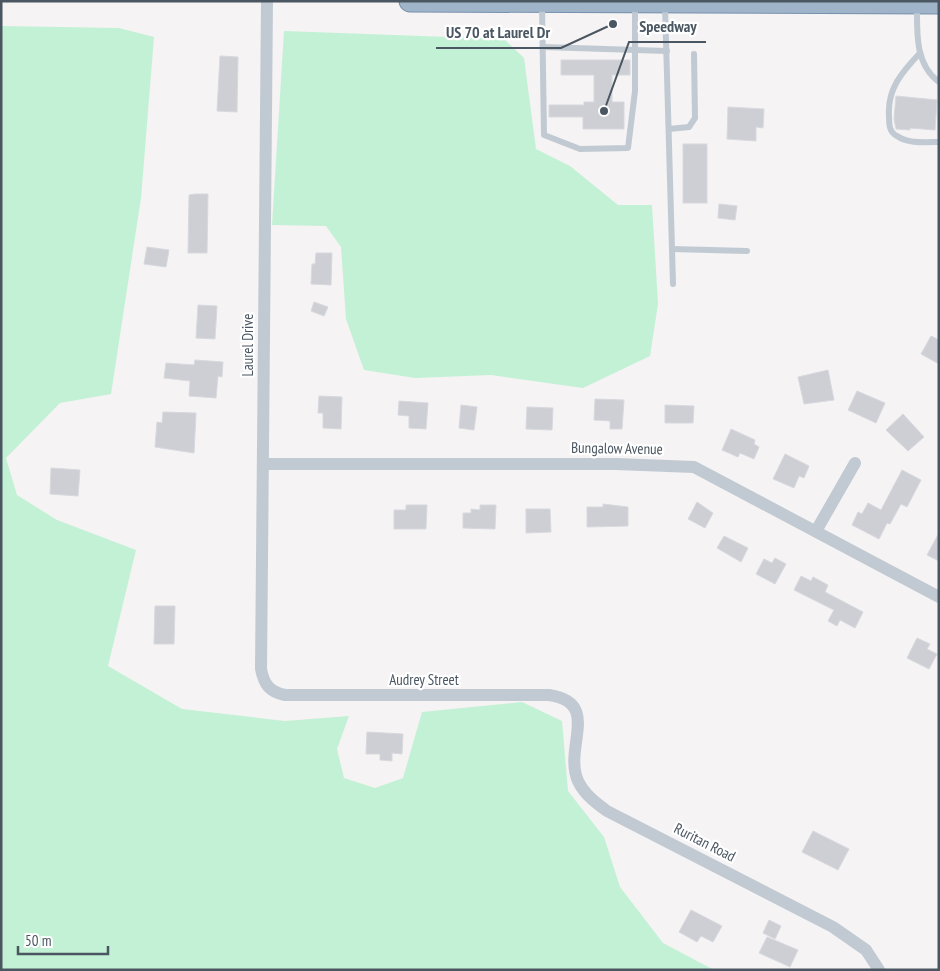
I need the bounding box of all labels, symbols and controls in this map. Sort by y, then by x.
callout: Speedway [629,11,706,42]
text: Speedway [639,16,697,36]
callout: US 70 at Laurel Dr [436,17,561,48]
text: US 70 at Laurel Dr [446,22,550,42]
street label: Laurel Drive [238,314,257,376]
street label: Bungalow Avenue [571,438,663,458]
street label: Audrey Street [389,670,459,689]
street label: Ruritan Road [671,818,739,866]
scale bar [18,924,108,956]
text: 50 m [25,931,51,950]

